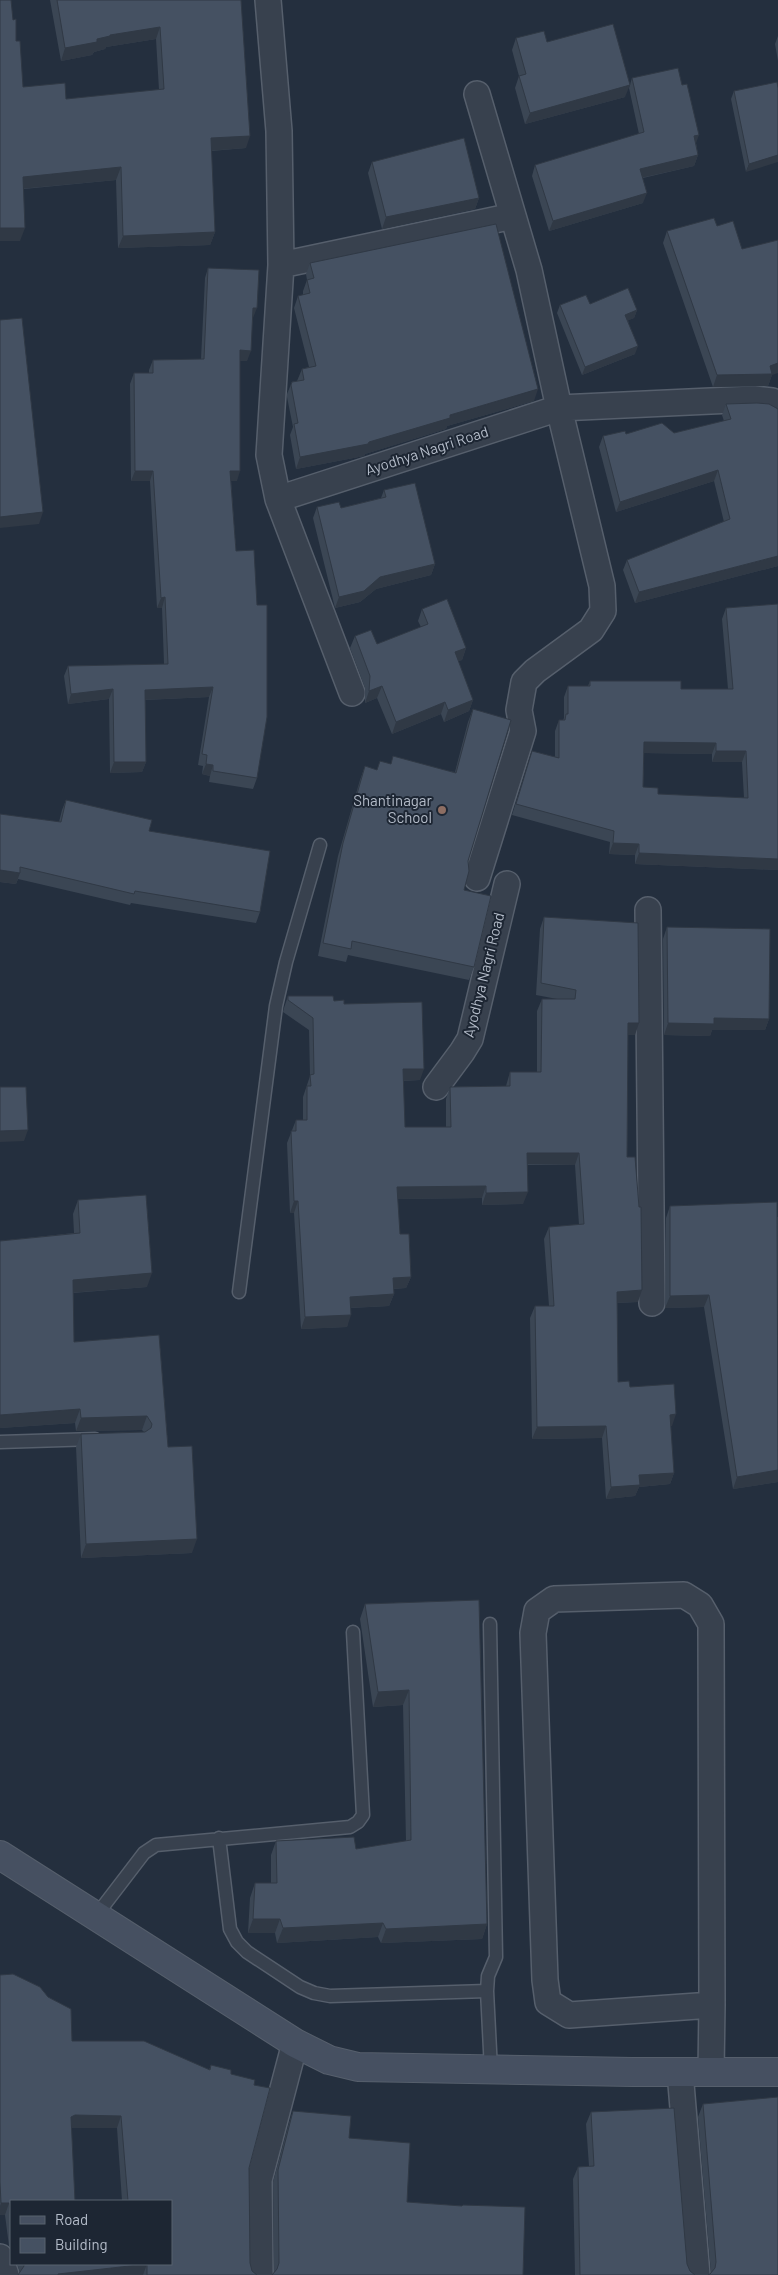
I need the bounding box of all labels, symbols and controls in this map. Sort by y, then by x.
street label: Ayodhya Nagri Road [363,422,491,478]
place label: Shantinagar School [353,791,433,826]
marker: Shantinagar School [436,804,448,816]
street label: Ayodhya Nagri Road [459,910,507,1039]
legend [10,2200,172,2265]
text: Road [55,2210,88,2228]
text: Building [55,2235,108,2253]

